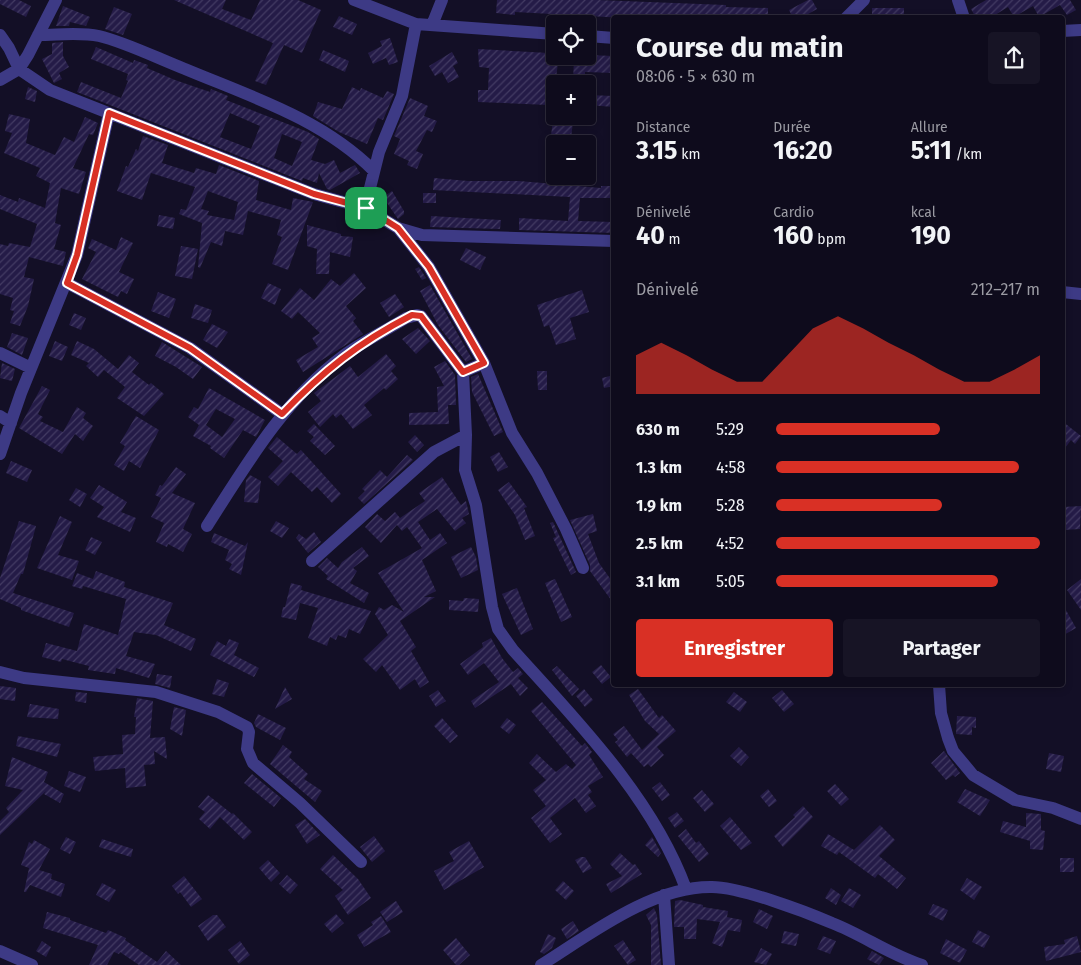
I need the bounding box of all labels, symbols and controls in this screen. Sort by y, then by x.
map controls [546,15,596,185]
button: locate [546,15,596,65]
text: Course du matin [636,31,844,64]
button: share [988,32,1040,84]
text: 08:06 · 5 × 630 m [636,67,755,86]
button: + [546,75,596,125]
text: Distance [636,119,690,136]
text: Durée [773,119,811,136]
text: Allure [911,119,948,136]
button: − [546,135,596,185]
text: 3.15 [636,136,678,166]
text: 16:20 [773,136,833,166]
text: 5:11 [911,136,952,166]
text: km [678,146,700,163]
text: /km [952,146,982,163]
pin [345,187,387,229]
icon: arrive [352,194,380,222]
text: Dénivelé [636,204,691,221]
text: Cardio [773,204,814,221]
text: kcal [911,204,936,221]
text: 40 [636,221,665,251]
text: 160 [773,221,814,251]
text: 190 [911,221,951,251]
text: m [665,231,680,248]
text: bpm [814,231,846,248]
text: Dénivelé [636,280,699,299]
text: 212–217 m [971,280,1040,299]
text: 630 m [636,420,680,439]
text: 5:29 [716,420,744,439]
text: 1.3 km [636,458,682,477]
text: 4:58 [716,458,745,477]
text: 1.9 km [636,496,682,515]
text: 5:28 [716,496,745,515]
text: 2.5 km [636,534,683,553]
text: 4:52 [716,534,744,553]
text: 3.1 km [636,572,680,591]
text: 5:05 [716,572,745,591]
button: Enregistrer [636,619,833,677]
button: Partager [843,619,1040,677]

